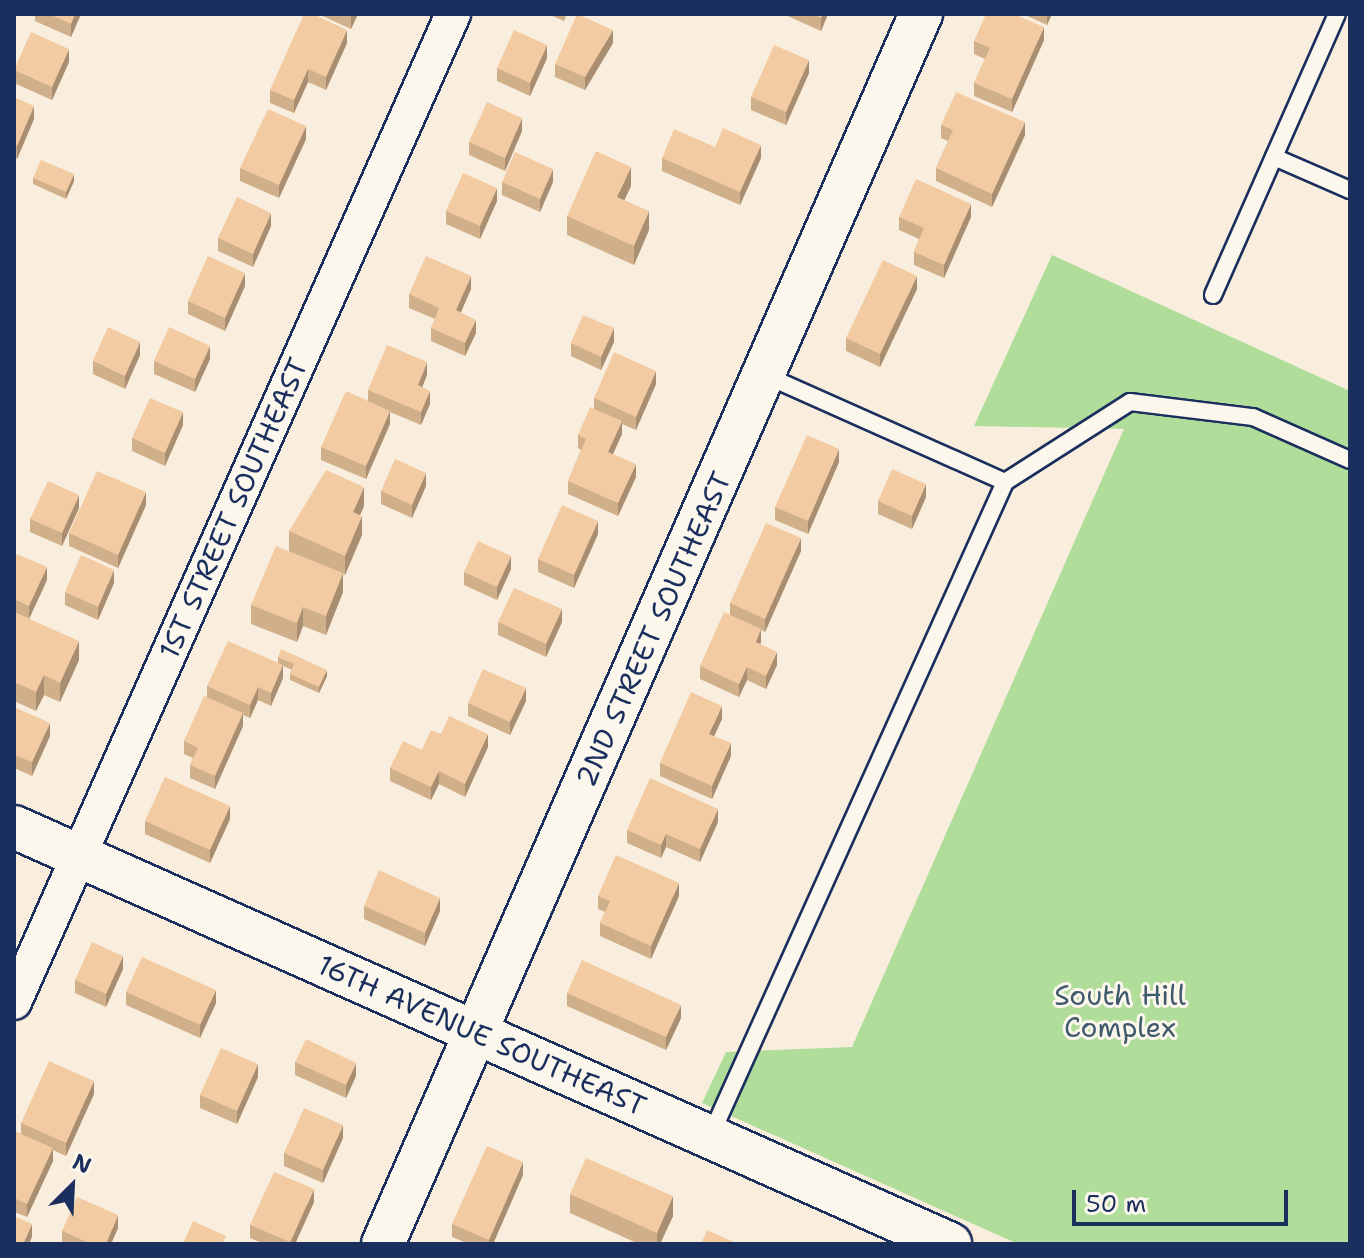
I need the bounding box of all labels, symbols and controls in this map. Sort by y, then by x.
street label: 1ST STREET SOUTHEAST [151,353,315,663]
street label: 2ND STREET SOUTHEAST [568,466,738,792]
street label: 16TH AVENUE SOUTHEAST [313,947,651,1123]
park label: South Hill Complex [1054,978,1186,1044]
north arrow [32,1146,112,1226]
text: N [68,1147,96,1180]
scale bar [1076,1174,1292,1224]
text: 50 m [1086,1188,1146,1220]

